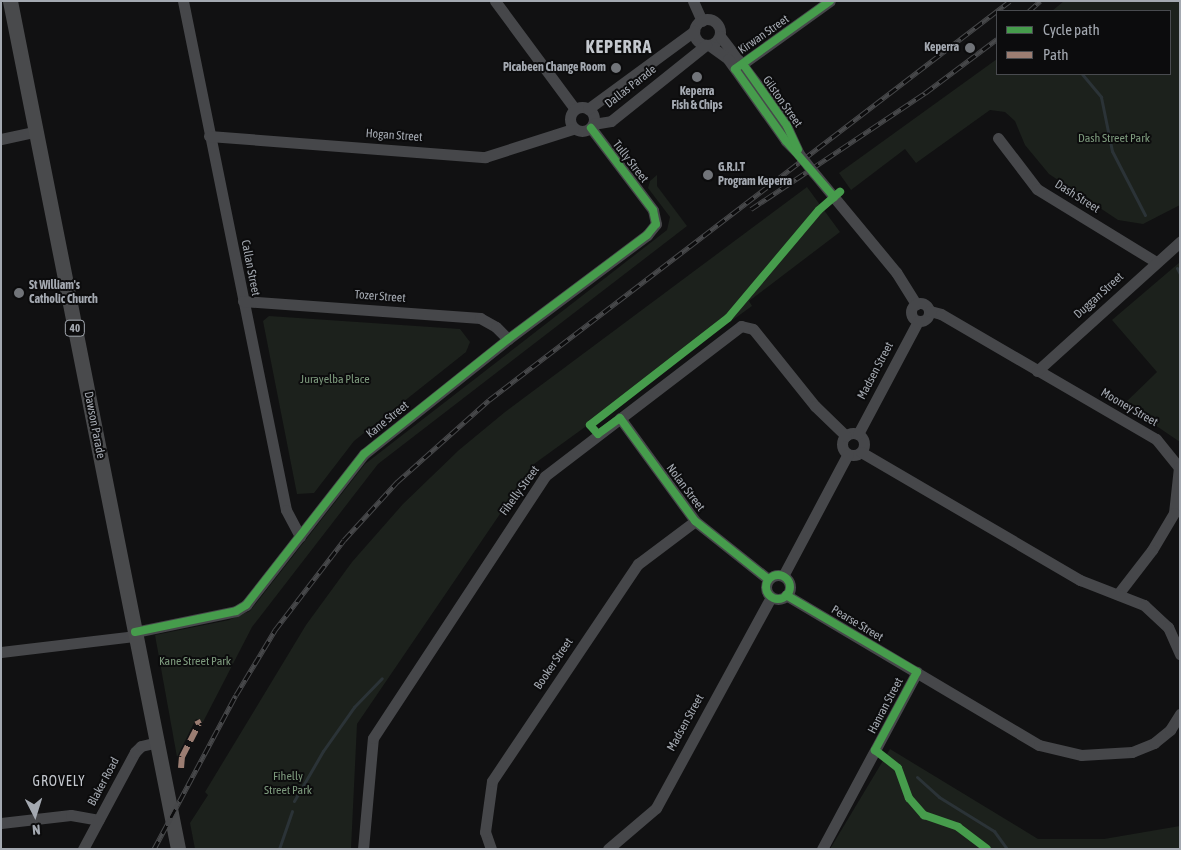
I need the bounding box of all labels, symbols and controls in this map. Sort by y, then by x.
legend [996,10,1171,75]
street label: Kirwan Street [736,12,792,58]
text: Cycle path [1043,21,1100,38]
district label: KEPERRA [585,36,653,58]
place label: Keperra [924,41,959,55]
marker: Keperra [963,41,977,55]
text: Path [1043,46,1069,63]
place label: Picabeen Change Room [503,61,606,75]
street label: Dallas Parade [602,62,660,112]
marker: Picabeen Change Room [610,62,622,74]
marker: Keperra Fish & Chips [691,71,703,83]
street label: Gilston Street [759,74,805,130]
place label: Keperra Fish & Chips [671,85,723,113]
street label: Hogan Street [365,127,423,145]
park label: Dash Street Park [1078,132,1150,146]
street label: Tully Street [609,138,651,186]
place label: G.R.I.T Program Keperra [718,161,792,189]
marker: G.R.I.T Program Keperra [702,169,714,181]
street label: Dash Street [1052,178,1102,216]
street label: Callan Street [238,239,262,297]
street label: Duggan Street [1071,270,1127,322]
place label: St William's Catholic Church [29,279,98,307]
marker: St William's Catholic Church [13,287,25,299]
street label: Tozer Street [354,288,406,306]
road number: 40 [64,319,86,336]
street label: Madsen Street [855,340,897,402]
park label: Jurayelba Place [300,373,370,387]
street label: Mooney Street [1098,386,1160,430]
street label: Dawson Parade [80,390,108,460]
street label: Kane Street [364,399,412,441]
street label: Nolan Street [663,462,707,514]
street label: Fihelly Street [497,463,543,519]
street label: Pearse Street [828,603,886,645]
street label: Booker Street [532,636,576,692]
park label: Kane Street Park [159,655,231,669]
street label: Hanran Street [865,676,907,736]
street label: Madsen Street [664,692,708,754]
street label: Blaker Road [85,755,123,809]
park label: Fihelly Street Park [264,770,312,798]
district label: GROVELY [32,773,86,789]
north arrow [10,790,60,840]
text: N [32,822,41,838]

